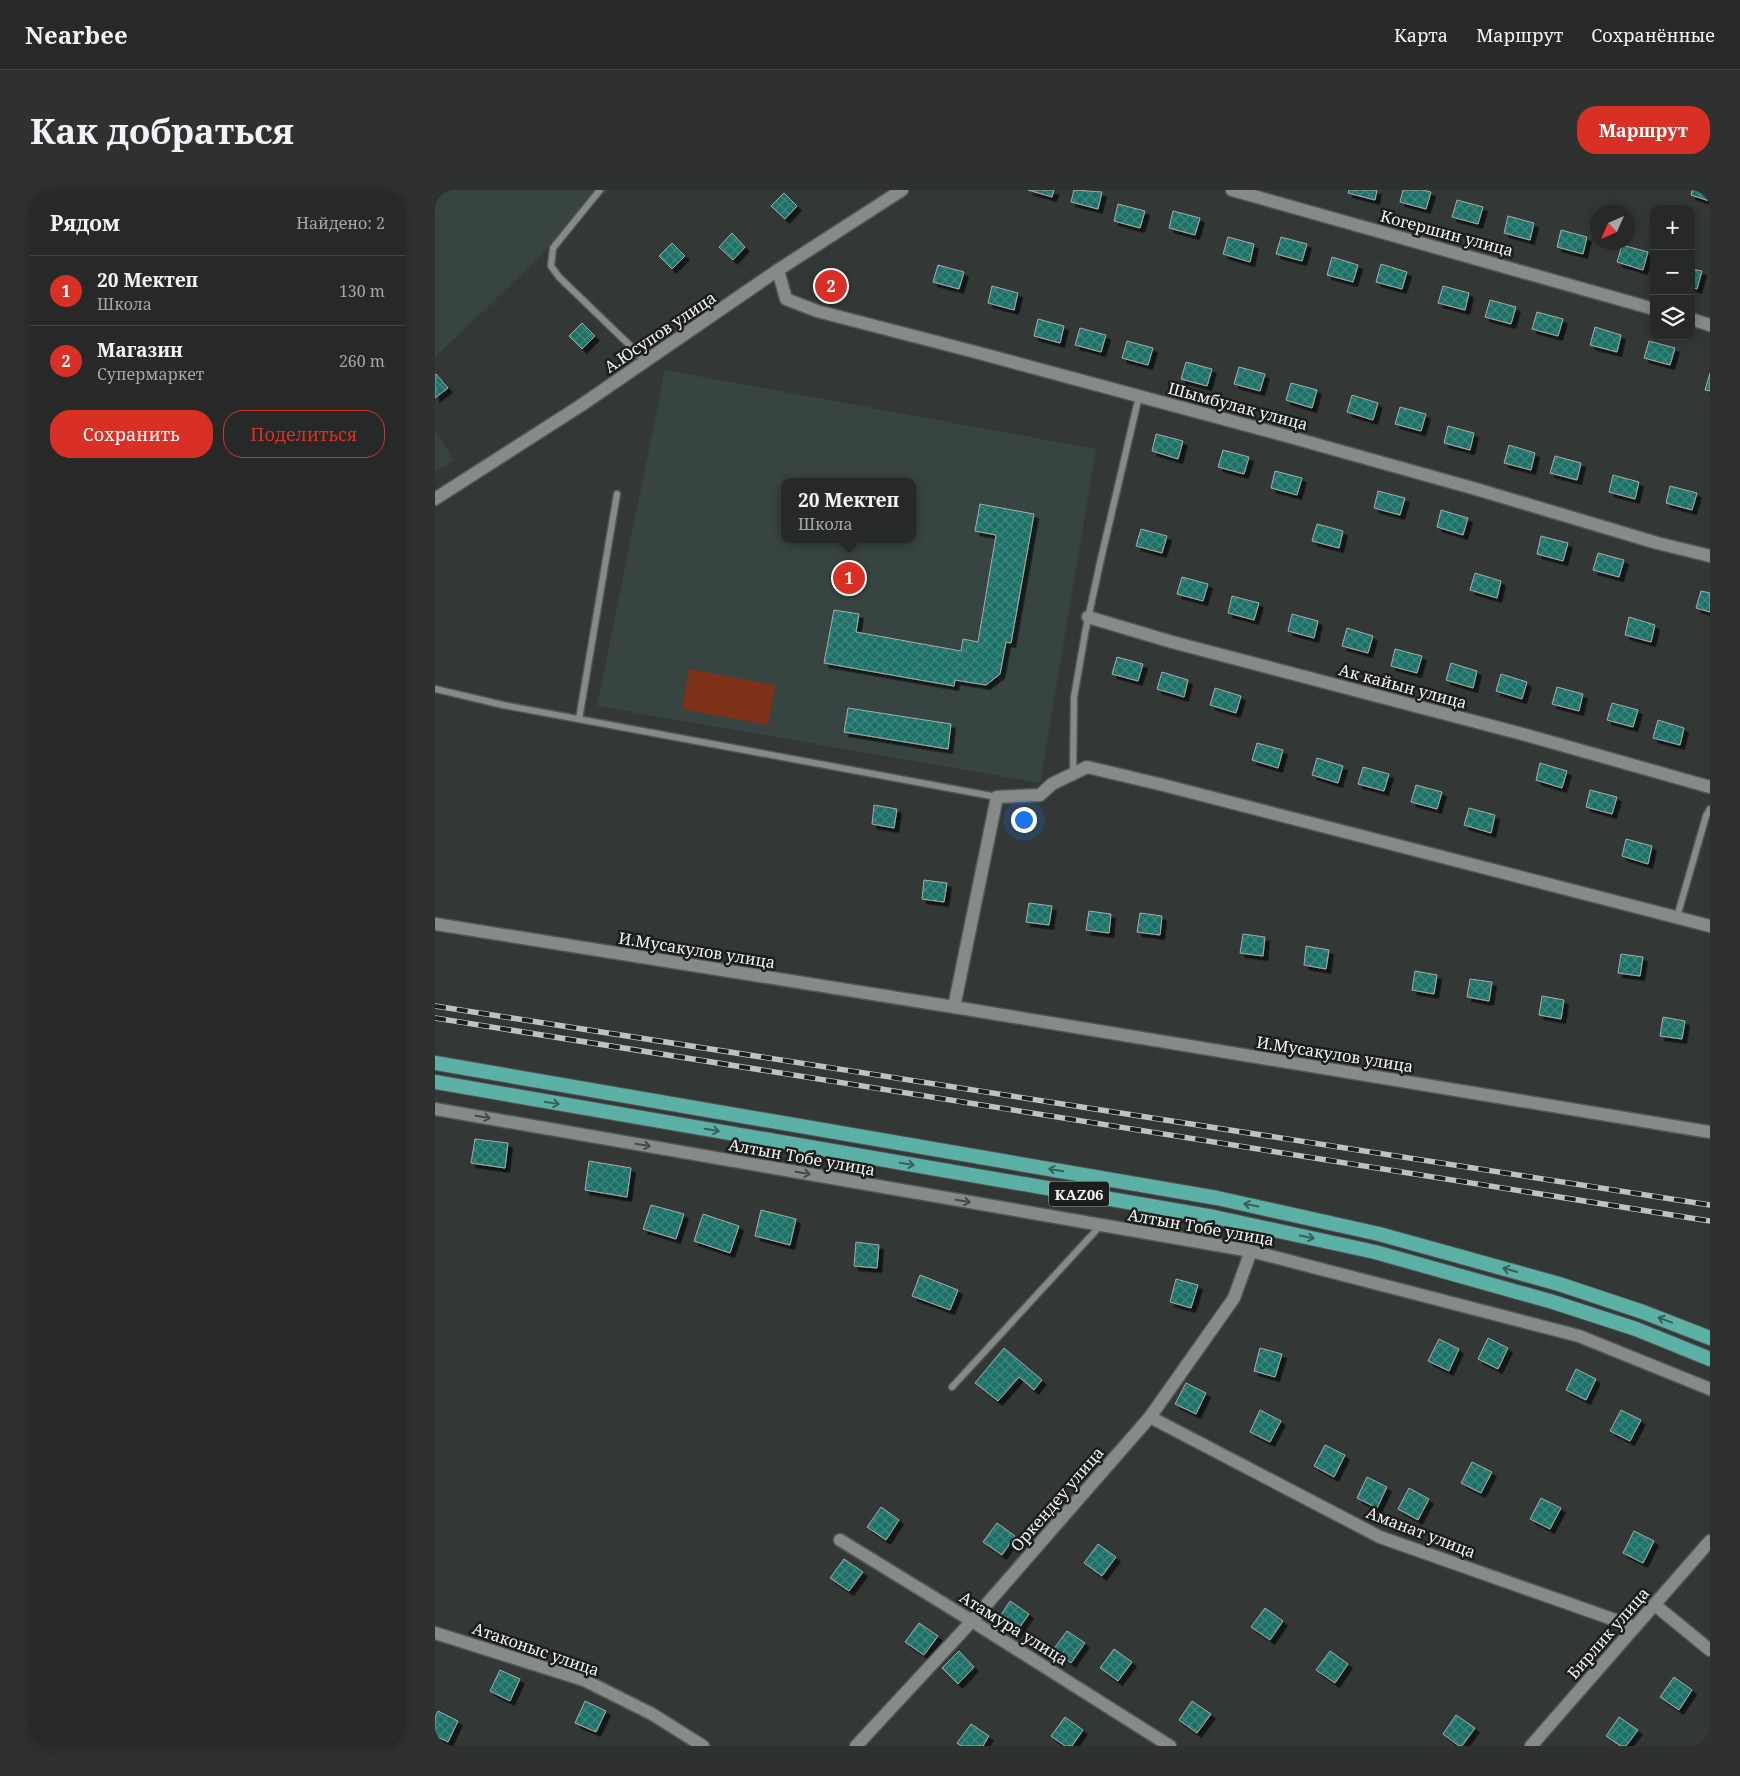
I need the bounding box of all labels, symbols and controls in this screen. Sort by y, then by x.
text: Nearbee [25,18,128,51]
text: Карта [1394,23,1448,47]
text: Маршрут [1476,23,1563,47]
text: Сохранённые [1591,23,1715,47]
button: Маршрут [1577,106,1710,154]
text: Как добраться [30,107,294,154]
street label: Когершин улица [1378,205,1516,261]
north arrow [1590,205,1635,250]
map controls [1650,205,1695,340]
button: + [1650,205,1695,250]
text: Рядом [50,209,120,237]
text: Найдено: 2 [296,212,385,234]
button: − [1650,250,1695,295]
text: 20 Мектеп [97,267,198,293]
pin: 2 [815,267,847,305]
text: 1 [61,280,71,302]
text: 130 m [339,280,385,302]
street label: А.Юсупов улица [600,286,720,378]
text: Школа [97,293,152,315]
button: layers [1650,295,1695,340]
text: Магазин [97,337,183,363]
text: 2 [61,350,71,372]
text: 260 m [339,350,385,372]
text: Супермаркет [97,363,204,385]
street label: Шымбулак улица [1166,377,1310,435]
button: Сохранить [50,410,213,458]
button: Поделиться [223,410,385,458]
popup [781,478,916,543]
text: 20 Мектеп [798,487,899,513]
text: Школа [798,513,853,535]
pin: 1 [833,559,865,597]
street label: Ак кайын улица [1337,658,1469,714]
your location [1011,807,1037,833]
street label: И.Мусакулов улица [617,927,777,973]
street label: И.Мусакулов улица [1255,1031,1415,1077]
one-way arrow [544,1098,560,1108]
one-way arrow [475,1113,491,1123]
one-way arrow [704,1126,720,1136]
street label: Алтын Тобе улица [727,1133,877,1181]
one-way arrow [635,1141,651,1151]
one-way arrow [898,1159,914,1169]
one-way arrow [1049,1165,1065,1175]
one-way arrow [795,1169,811,1179]
road number: KАZ06 [1049,1182,1109,1206]
one-way arrow [955,1197,971,1207]
one-way arrow [1243,1200,1259,1209]
street label: Алтын Тобе улица [1126,1203,1276,1251]
one-way arrow [1299,1233,1315,1243]
one-way arrow [1503,1265,1519,1274]
one-way arrow [1658,1315,1673,1324]
street label: Оркендеу улица [1005,1442,1109,1556]
street label: Аманат улица [1363,1501,1479,1563]
street label: Бирлик улица [1562,1582,1654,1684]
street label: Атамура улица [956,1586,1072,1670]
street label: Атаконыс улица [470,1617,602,1681]

